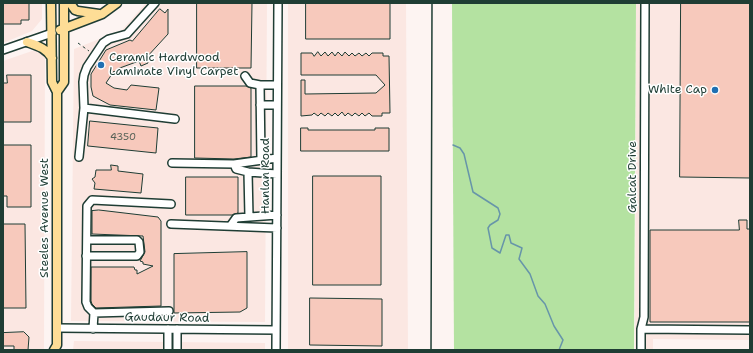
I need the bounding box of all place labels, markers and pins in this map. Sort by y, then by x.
place label: Ceramic Hardwood Laminate Vinyl Carpet [109,51,239,79]
marker: Ceramic Hardwood Laminate Vinyl Carpet [96,60,106,70]
place label: White Cap [648,83,707,97]
marker: White Cap [710,85,720,95]

